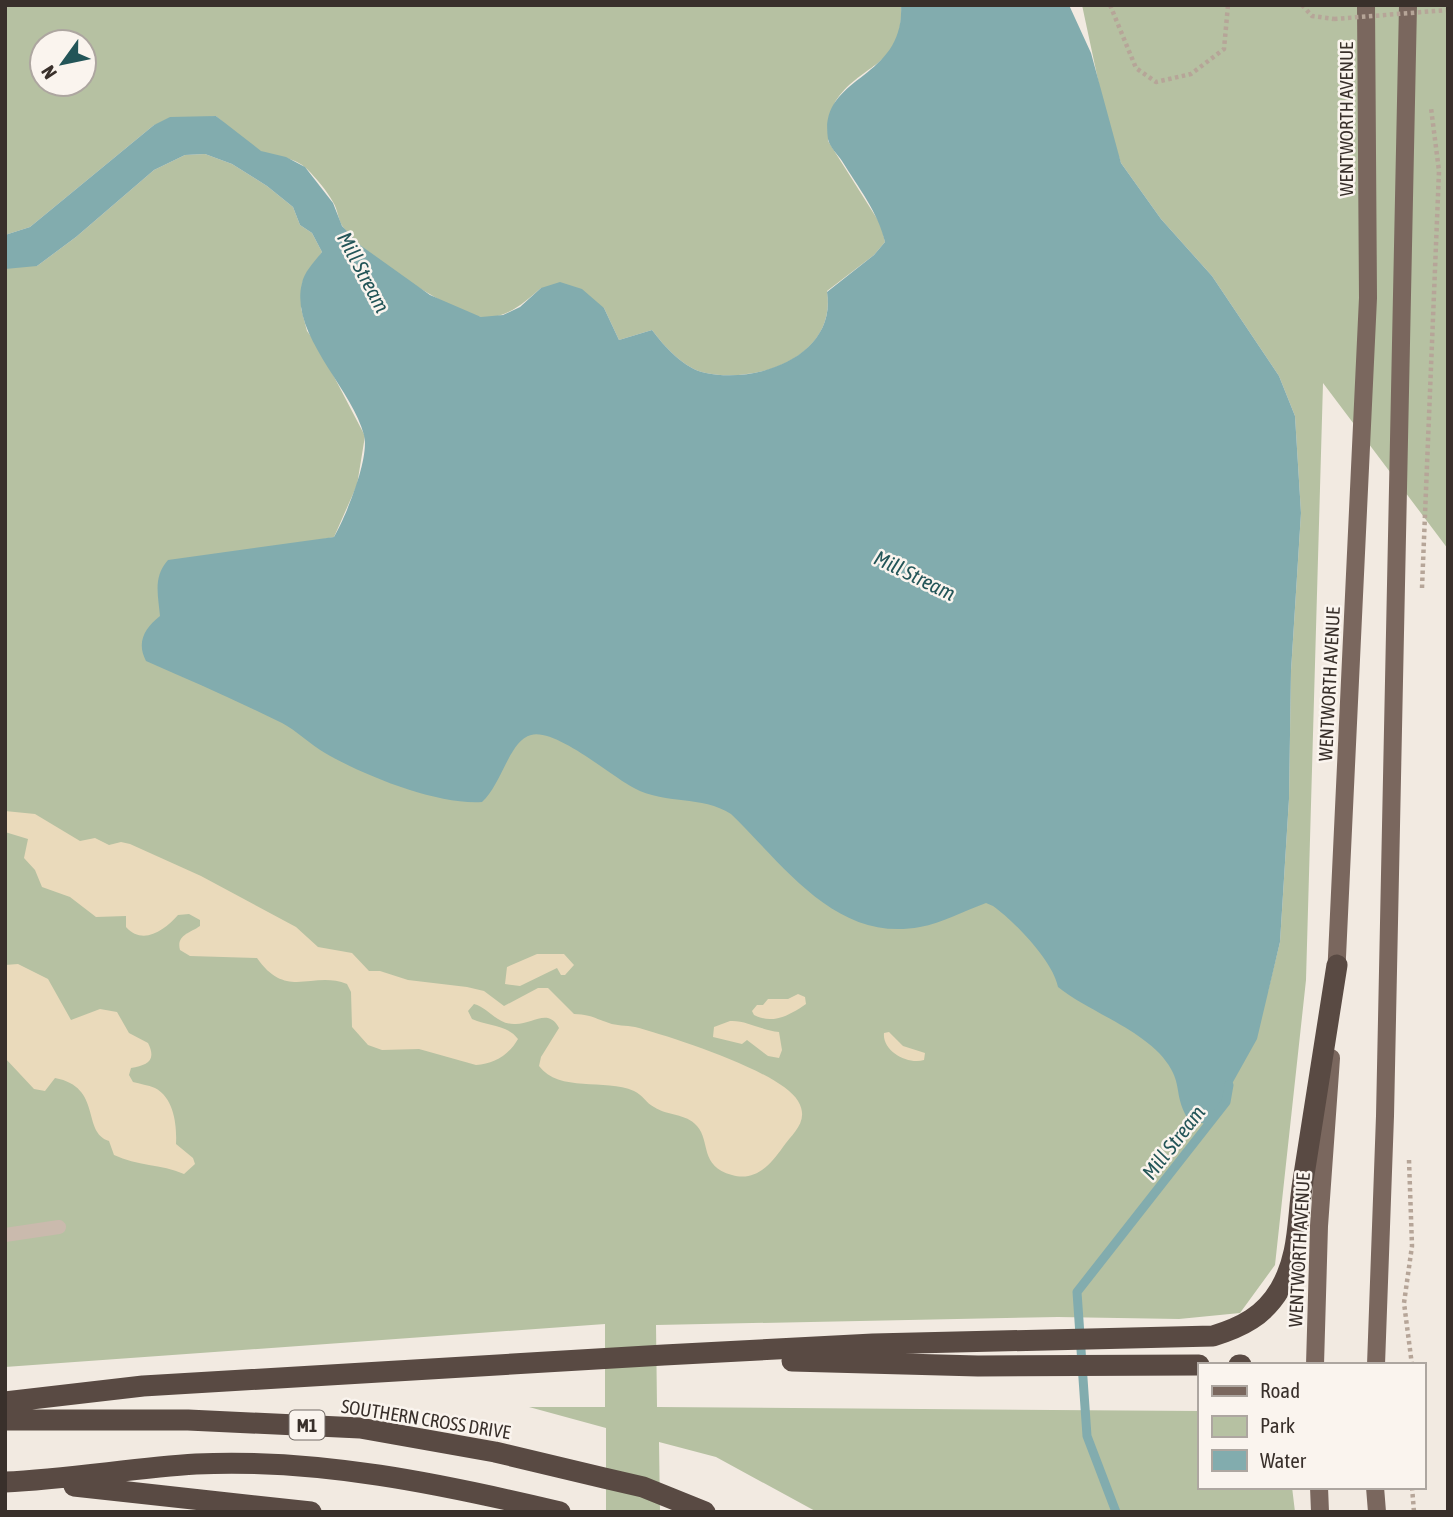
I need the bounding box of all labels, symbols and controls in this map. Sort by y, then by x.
north arrow [28,28,98,98]
street label: WENTWORTH AVENUE [1335,42,1357,196]
text: N [36,62,61,83]
water label: Mill Stream [333,228,395,316]
water label: Mill Stream [870,545,960,605]
street label: WENTWORTH AVENUE [1314,606,1344,762]
water label: Mill Stream [1137,1100,1209,1184]
street label: WENTWORTH AVENUE [1284,1172,1314,1328]
legend [1198,1363,1425,1489]
text: Road [1260,1378,1300,1402]
street label: SOUTHERN CROSS DRIVE [340,1395,512,1443]
road number: M1 [290,1410,324,1440]
text: Park [1260,1413,1295,1437]
text: Water [1260,1448,1307,1472]

